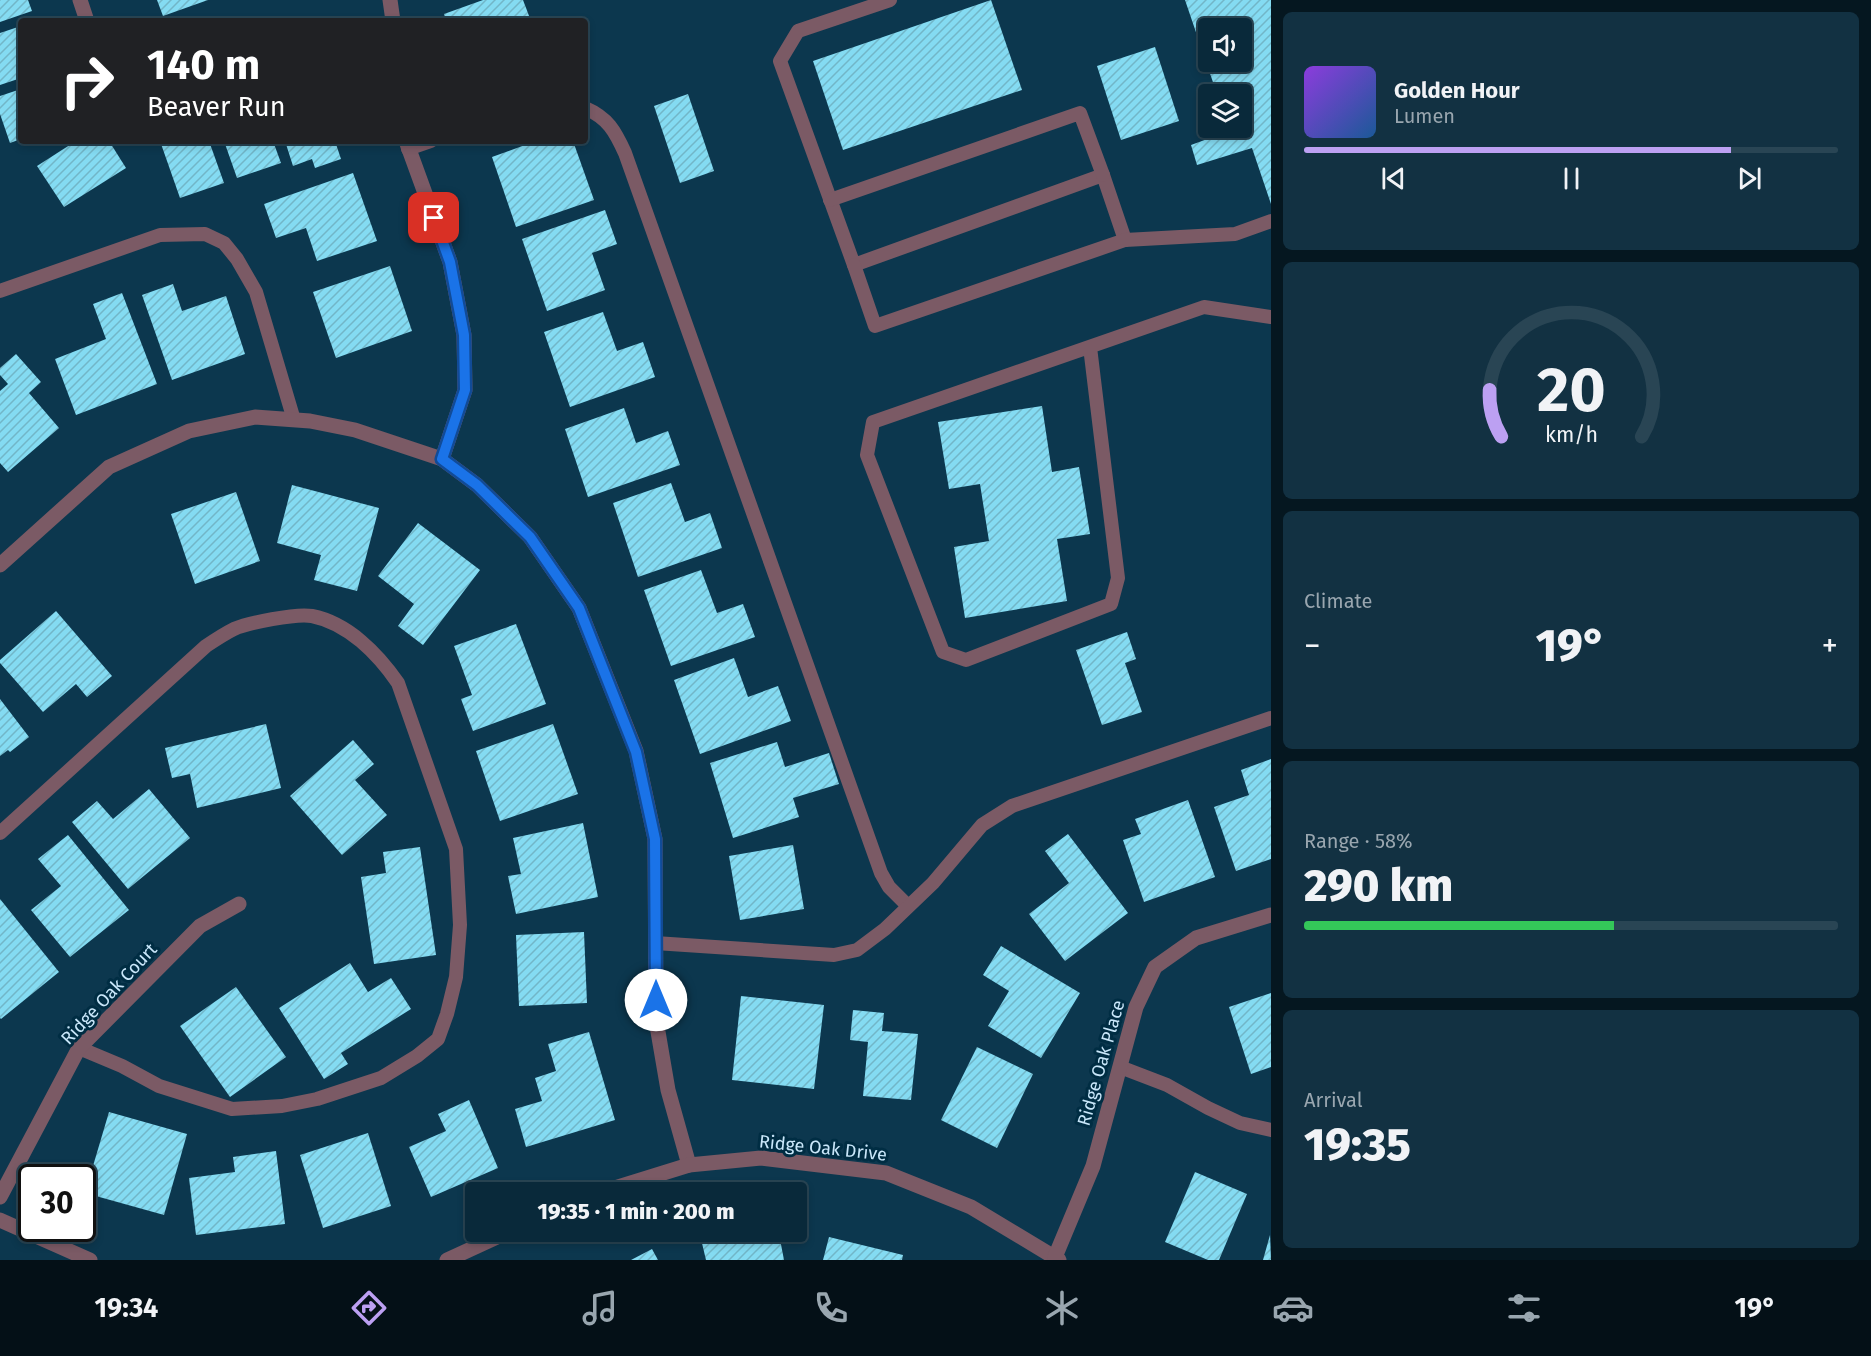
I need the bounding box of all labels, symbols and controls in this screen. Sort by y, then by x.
map controls [1198,18,1252,138]
button: sound [1198,18,1252,72]
text: 140 m [147,40,260,90]
icon: right [48,42,126,120]
text: Golden Hour [1394,77,1520,104]
button: layers [1198,84,1252,138]
text: Beaver Run [147,91,285,123]
text: Lumen [1394,104,1455,128]
icon: previous [1377,162,1410,195]
icon: pause [1555,162,1588,195]
icon: next [1733,162,1766,195]
pin [408,192,459,243]
icon: arrive [417,201,450,234]
text: 20 [1537,354,1605,429]
text: km/h [1544,423,1598,449]
text: Climate [1304,589,1372,613]
text: 19° [1536,619,1606,673]
text: − [1304,626,1321,666]
text: + [1822,626,1838,666]
text: Range · 58% [1304,829,1412,853]
text: 290 km [1304,859,1453,913]
street label: Ridge Oak Court [56,938,162,1049]
position arrow [624,968,688,1032]
street label: Ridge Oak Place [1073,998,1129,1128]
text: Arrival [1304,1088,1363,1112]
text: 19:35 [1304,1118,1411,1172]
street label: Ridge Oak Drive [758,1130,888,1166]
speed limit sign: 30 [18,1164,96,1242]
text: 19:35 · 1 min · 200 m [538,1198,734,1225]
icon: directions [348,1287,390,1329]
icon: music [579,1287,621,1329]
icon: phone [810,1287,852,1329]
icon: climate [1041,1287,1083,1329]
icon: car [1272,1287,1314,1329]
icon: filters [1503,1287,1545,1329]
text: 19:34 [95,1292,158,1324]
text: 19° [1735,1292,1776,1324]

